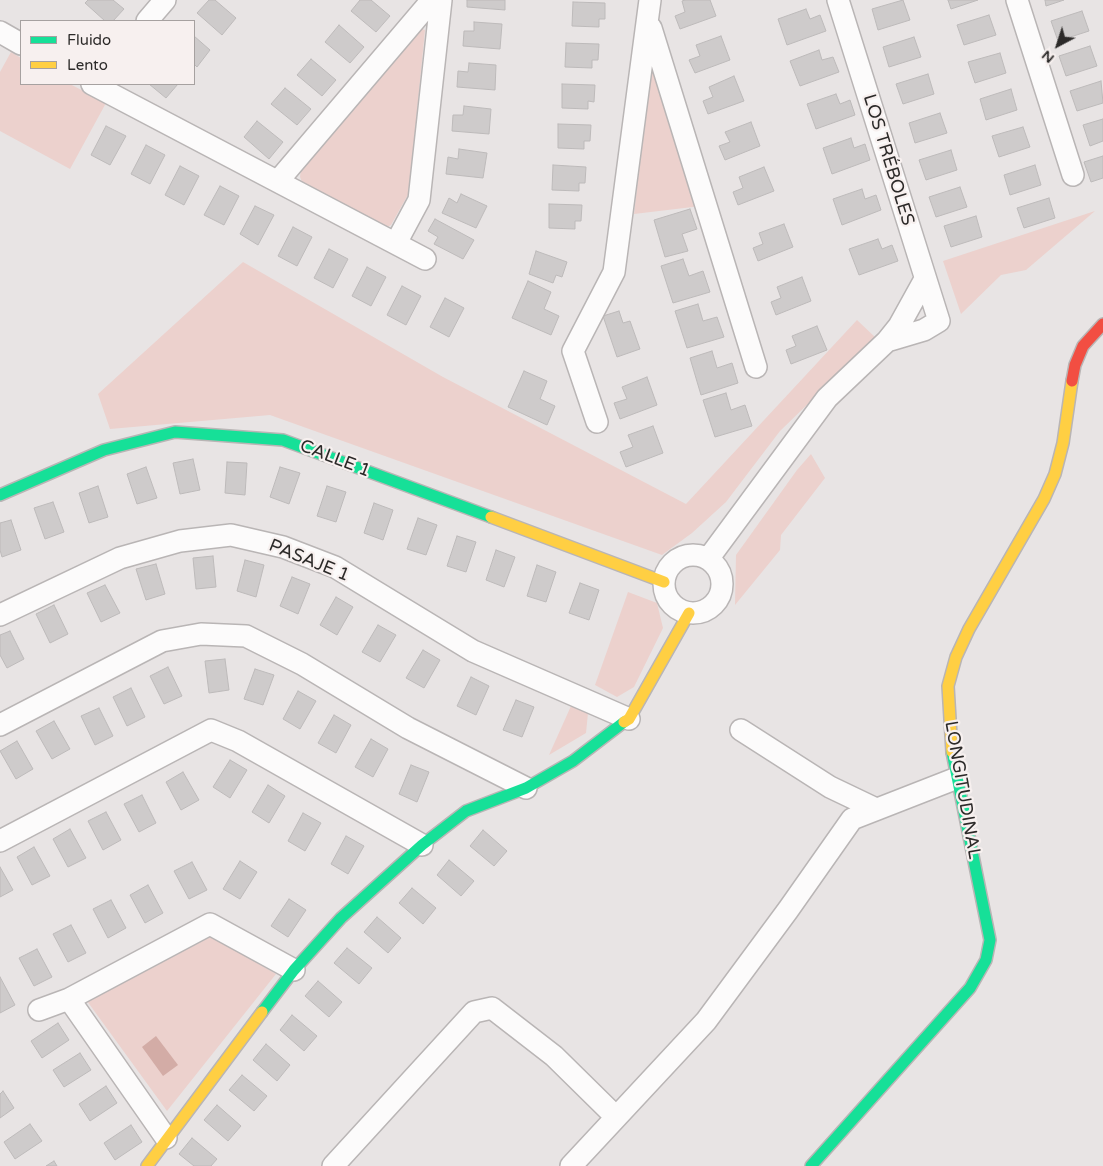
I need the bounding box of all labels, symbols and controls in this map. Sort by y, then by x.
legend [20,20,195,85]
north arrow [1033,20,1083,70]
text: Fluido [67,31,111,49]
text: N [1038,47,1058,67]
text: Lento [67,56,108,74]
street label: LOS TRÉBOLES [858,92,918,228]
street label: CALLE 1 [297,436,373,482]
street label: PASAJE 1 [266,535,352,587]
street label: LONGITUDINAL [939,719,985,861]

